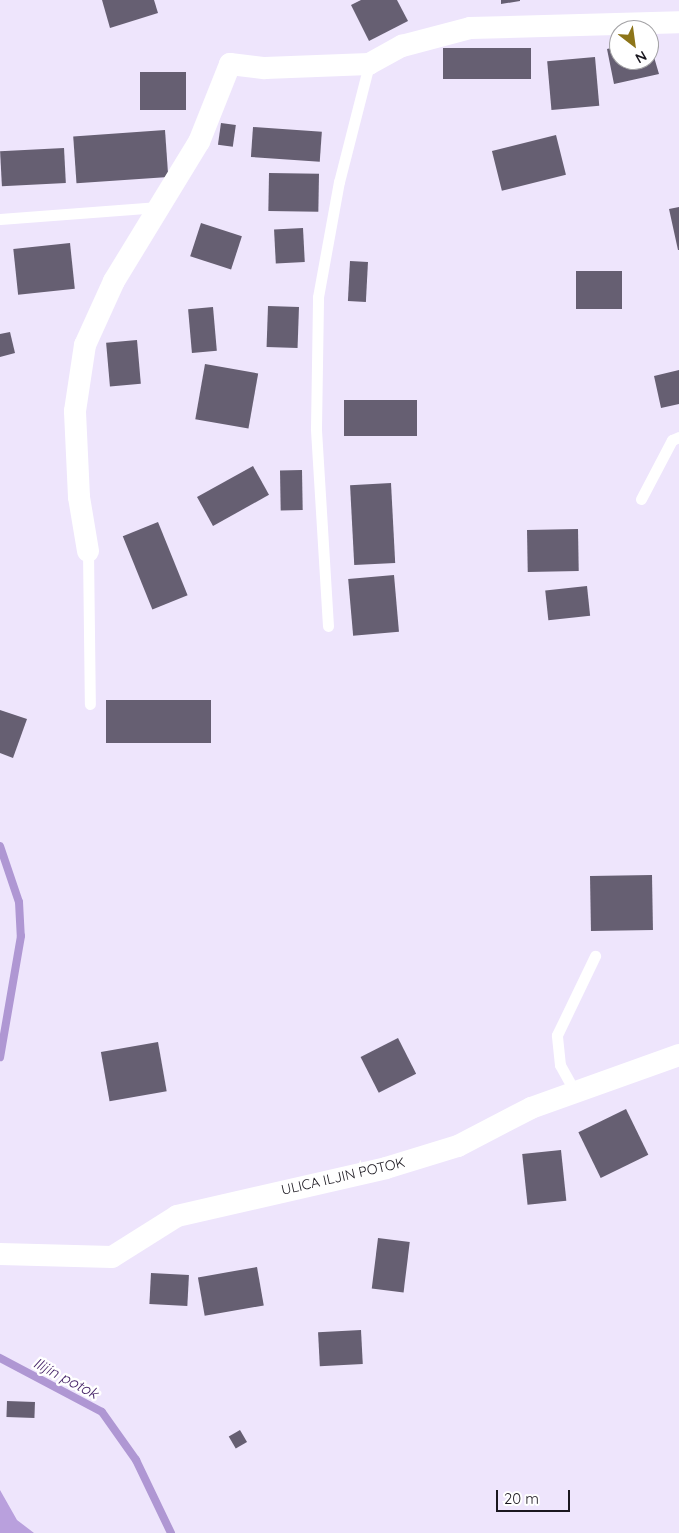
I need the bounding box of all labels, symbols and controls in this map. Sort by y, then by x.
north arrow [609,20,659,70]
text: N [632,47,650,67]
street label: ULICA ILJIN POTOK [279,1154,407,1198]
water label: Ilijin potok [31,1353,101,1403]
scale bar [499,1480,573,1512]
text: 20 m [504,1489,539,1508]

